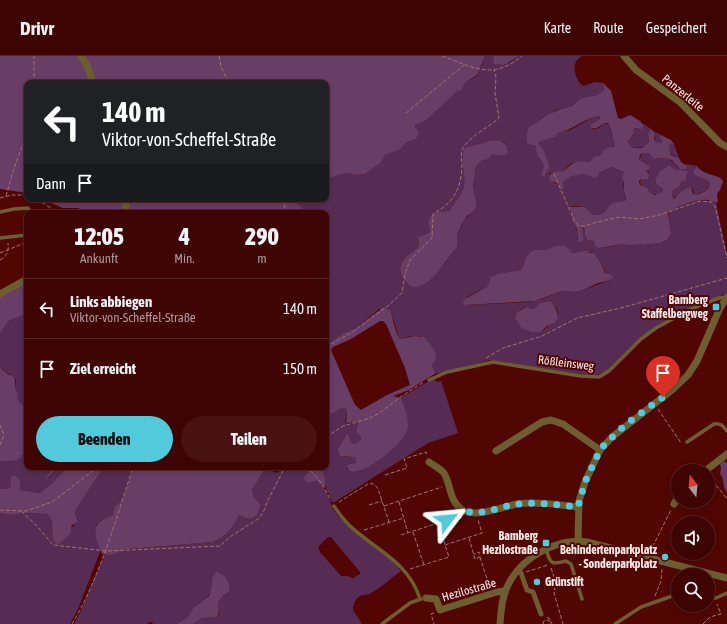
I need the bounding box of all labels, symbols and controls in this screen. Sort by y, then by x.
text: Drivr [20,17,54,39]
text: Karte [544,20,571,36]
text: Route [593,20,624,36]
text: Gespeichert [646,20,707,36]
street label: Panzerleite [659,72,707,114]
icon: left [36,96,88,148]
text: 140 m [102,96,165,128]
text: Viktor-von-Scheffel-Straße [102,129,276,150]
icon: arrive [74,172,96,194]
text: Dann [36,175,66,192]
text: 12:05 [74,223,124,250]
text: 4 [179,223,190,250]
text: 290 [245,223,279,250]
text: Ankunft [80,251,118,266]
text: Min. [174,251,195,266]
text: m [257,251,267,266]
text: Links abbiegen [70,293,152,310]
place label: Bamberg Staffelbergweg [642,293,709,321]
icon: left [36,298,58,320]
text: 140 m [283,300,317,317]
marker: Bamberg Staffelbergweg [711,302,721,312]
text: Viktor-von-Scheffel-Straße [70,310,196,325]
street label: Rößleinsweg [537,353,596,373]
pin [646,356,680,397]
icon: arrive [36,358,58,380]
text: Ziel erreicht [70,360,136,377]
text: 150 m [283,360,317,377]
icon: arrive [652,362,674,384]
button: Beenden [36,416,173,462]
button: Teilen [181,416,317,462]
north arrow [671,464,715,508]
map controls [671,464,715,612]
position arrow [426,499,468,541]
button: sound [671,516,715,560]
place label: Bamberg Hezilostraße [482,529,539,557]
marker: Bamberg Hezilostraße [541,538,551,548]
place label: Behindertenparkplatz - Sonderparkplatz [560,543,658,571]
marker: Behindertenparkplatz - Sonderparkplatz [660,552,670,562]
button: search [671,568,715,612]
place label: Grünstift [545,575,584,589]
street label: Hezilostraße [440,576,498,604]
marker: Grünstift [532,577,542,587]

